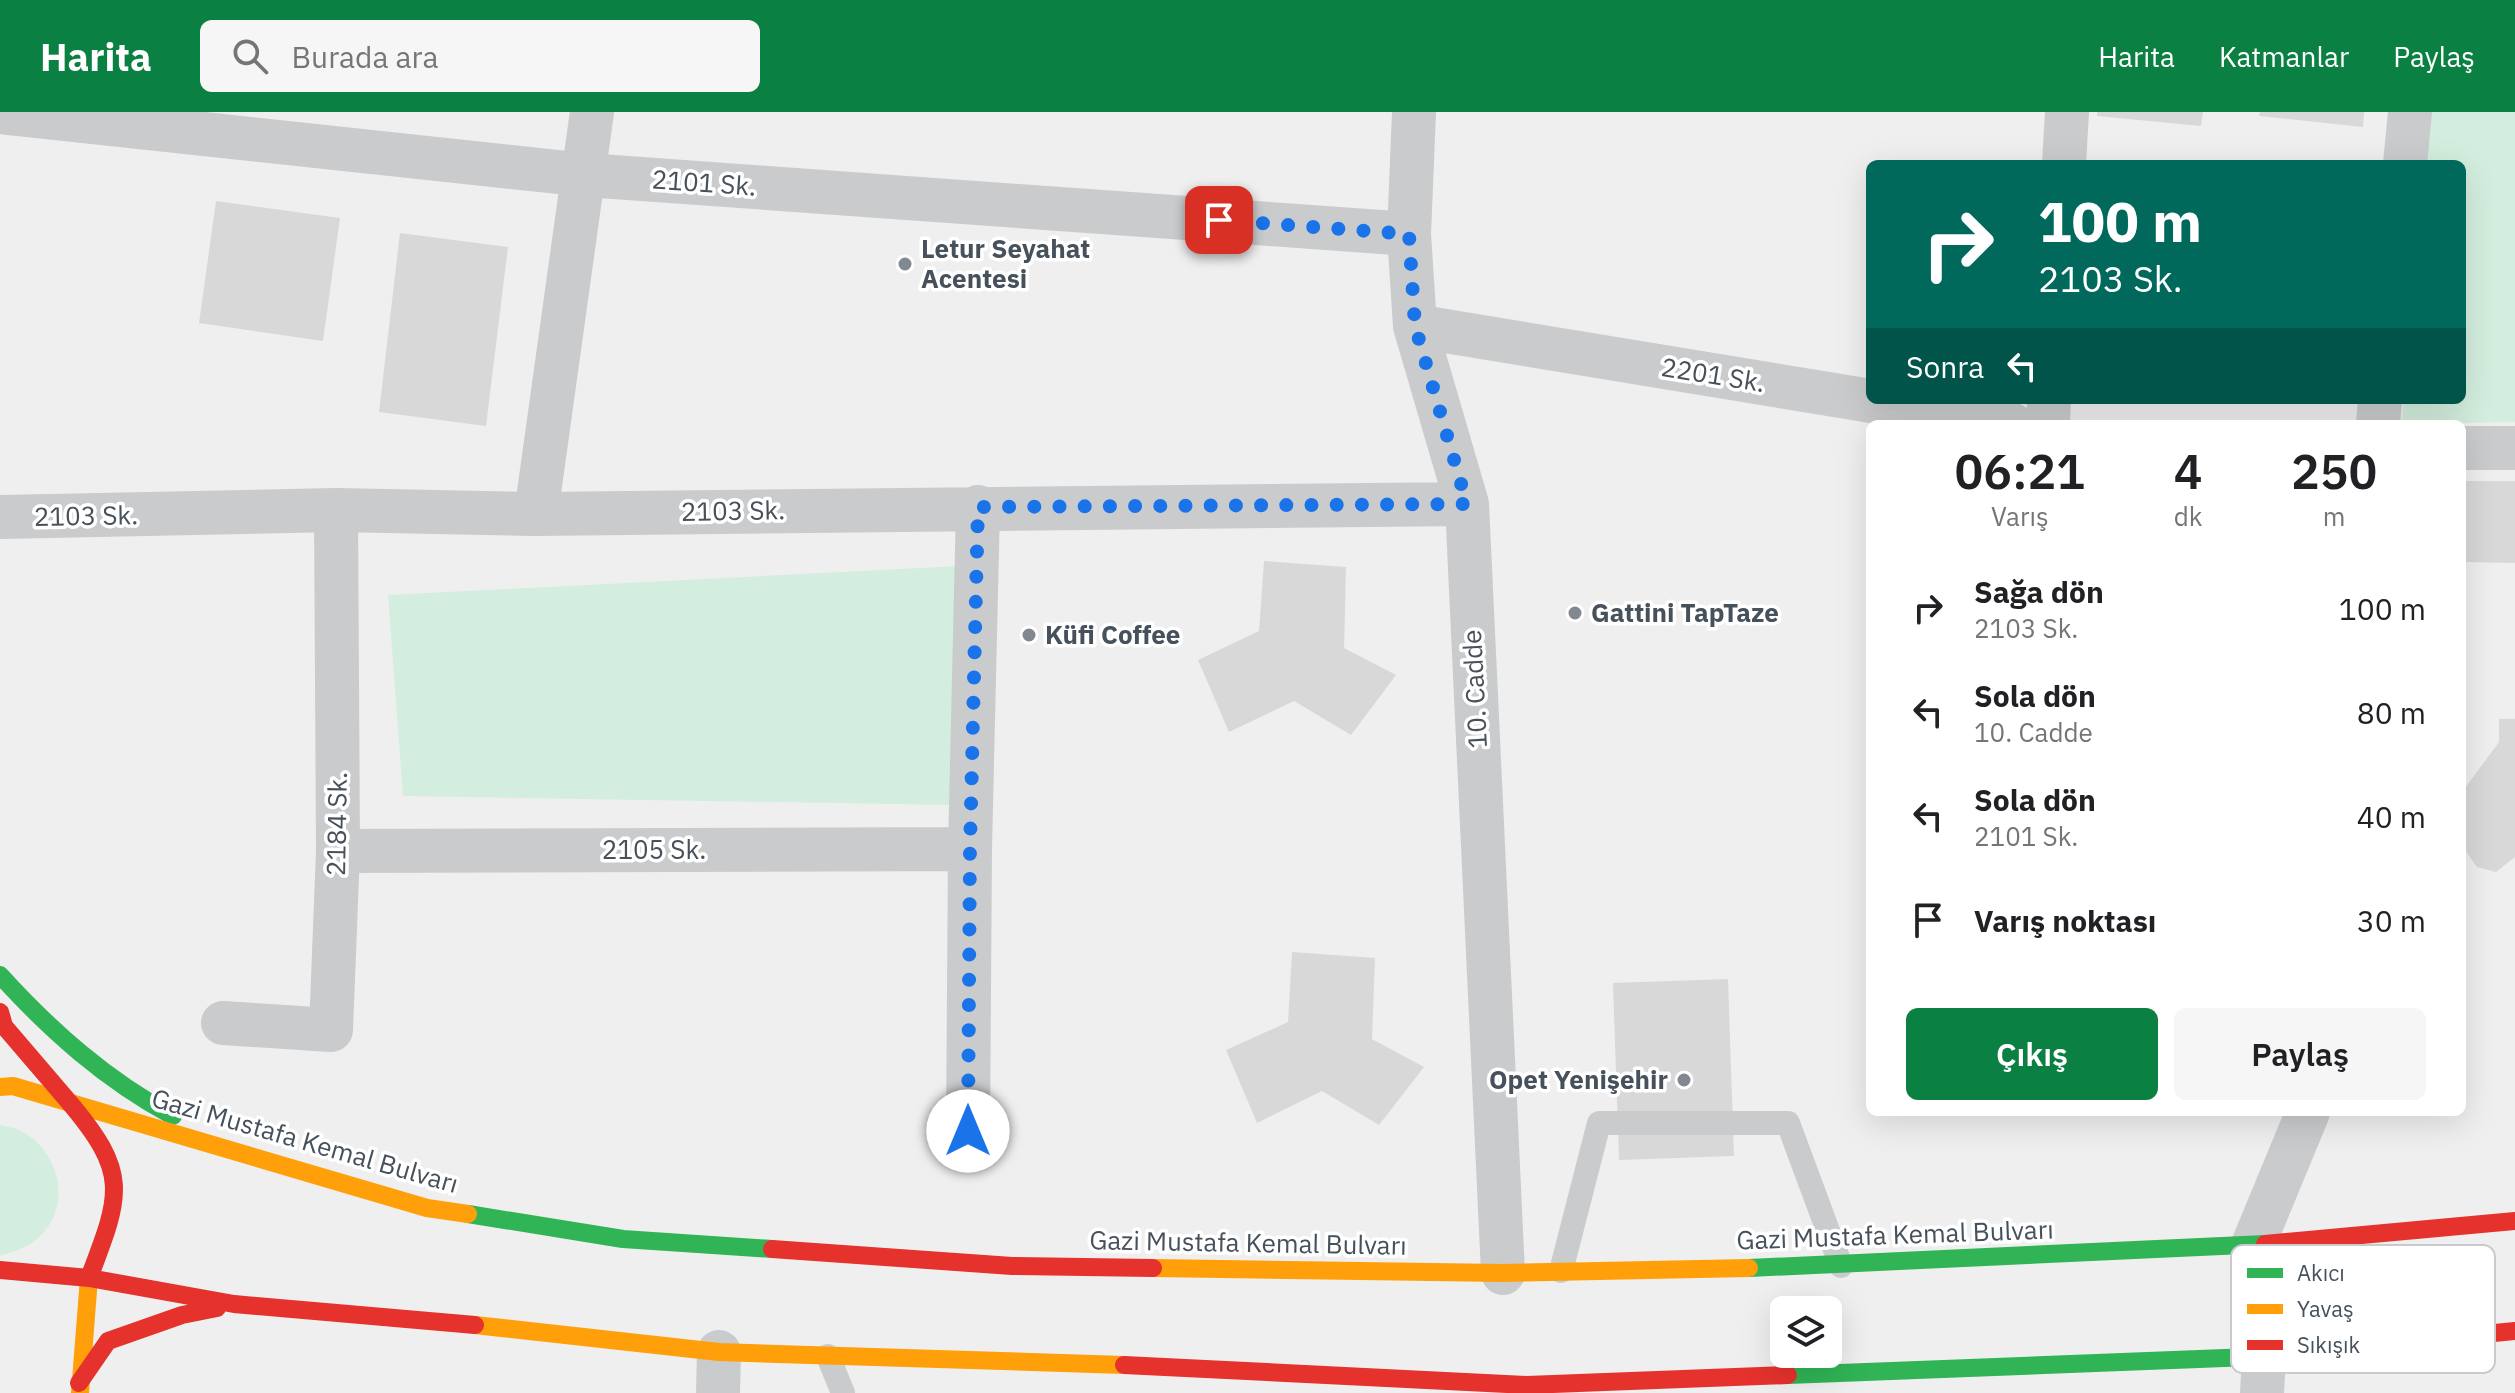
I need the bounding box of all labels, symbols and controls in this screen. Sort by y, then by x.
search box [200,20,760,92]
text: Harita [40,32,152,81]
icon: search [228,34,272,78]
text: Burada ara [292,37,439,76]
text: Harita [2098,38,2175,75]
text: Katmanlar [2219,38,2349,75]
text: Paylaş [2393,38,2475,75]
street label: 2101 Sk. [651,161,757,203]
text: 100 m [2038,185,2202,257]
pin [1185,186,1253,254]
icon: right [1906,192,2010,296]
icon: arrive [1197,198,1241,242]
place label: Letur Seyahat Acentesi [921,231,1090,295]
marker: Letur Seyahat Acentesi [896,255,914,273]
text: 2103 Sk. [2038,255,2183,302]
icon: left [2000,344,2044,388]
text: Sonra [1906,347,1984,386]
street label: 2201 Sk. [1659,349,1767,399]
text: 06:21 [1955,440,2085,502]
text: 4 [2174,440,2202,502]
text: 250 [2291,440,2377,502]
street label: 2103 Sk. [680,492,785,528]
street label: 2103 Sk. [33,497,138,533]
text: Varış [1991,499,2049,533]
text: dk [2174,499,2202,533]
text: m [2323,499,2346,533]
text: Sağa dön [1974,572,2104,611]
icon: right [1906,586,1950,630]
text: 100 m [2339,589,2426,628]
place label: Gattini TapTaze [1591,595,1779,629]
marker: Gattini TapTaze [1566,604,1584,622]
text: 2103 Sk. [1974,611,2078,645]
place label: Küfi Coffee [1045,617,1180,651]
marker: Küfi Coffee [1020,626,1038,644]
street label: 10. Cadde [1454,629,1494,749]
text: Sola dön [1974,676,2096,715]
icon: left [1906,690,1950,734]
text: 80 m [2357,693,2426,732]
text: 10. Cadde [1974,715,2093,749]
street label: 2184 Sk. [318,771,354,876]
text: Sola dön [1974,780,2096,819]
icon: left [1906,794,1950,838]
text: 40 m [2357,797,2426,836]
text: 2101 Sk. [1974,819,2078,853]
street label: 2105 Sk. [602,832,706,866]
icon: arrive [1906,898,1950,942]
text: Varış noktası [1974,901,2156,940]
text: 30 m [2357,901,2426,940]
button: Çıkış [1906,1008,2158,1100]
button: Paylaş [2174,1008,2426,1100]
place label: Opet Yenişehir [1489,1062,1668,1096]
marker: Opet Yenişehir [1675,1071,1693,1089]
street label: Gazi Mustafa Kemal Bulvarı [148,1080,463,1200]
position arrow [926,1089,1010,1173]
street label: Gazi Mustafa Kemal Bulvarı [1736,1211,2054,1257]
street label: Gazi Mustafa Kemal Bulvarı [1089,1222,1407,1262]
legend [2231,1245,2495,1373]
text: Akıcı [2297,1258,2345,1287]
text: Yavaş [2297,1294,2354,1323]
map controls [1770,1296,1842,1368]
button: layers [1770,1296,1842,1368]
text: Sıkışık [2297,1330,2361,1359]

